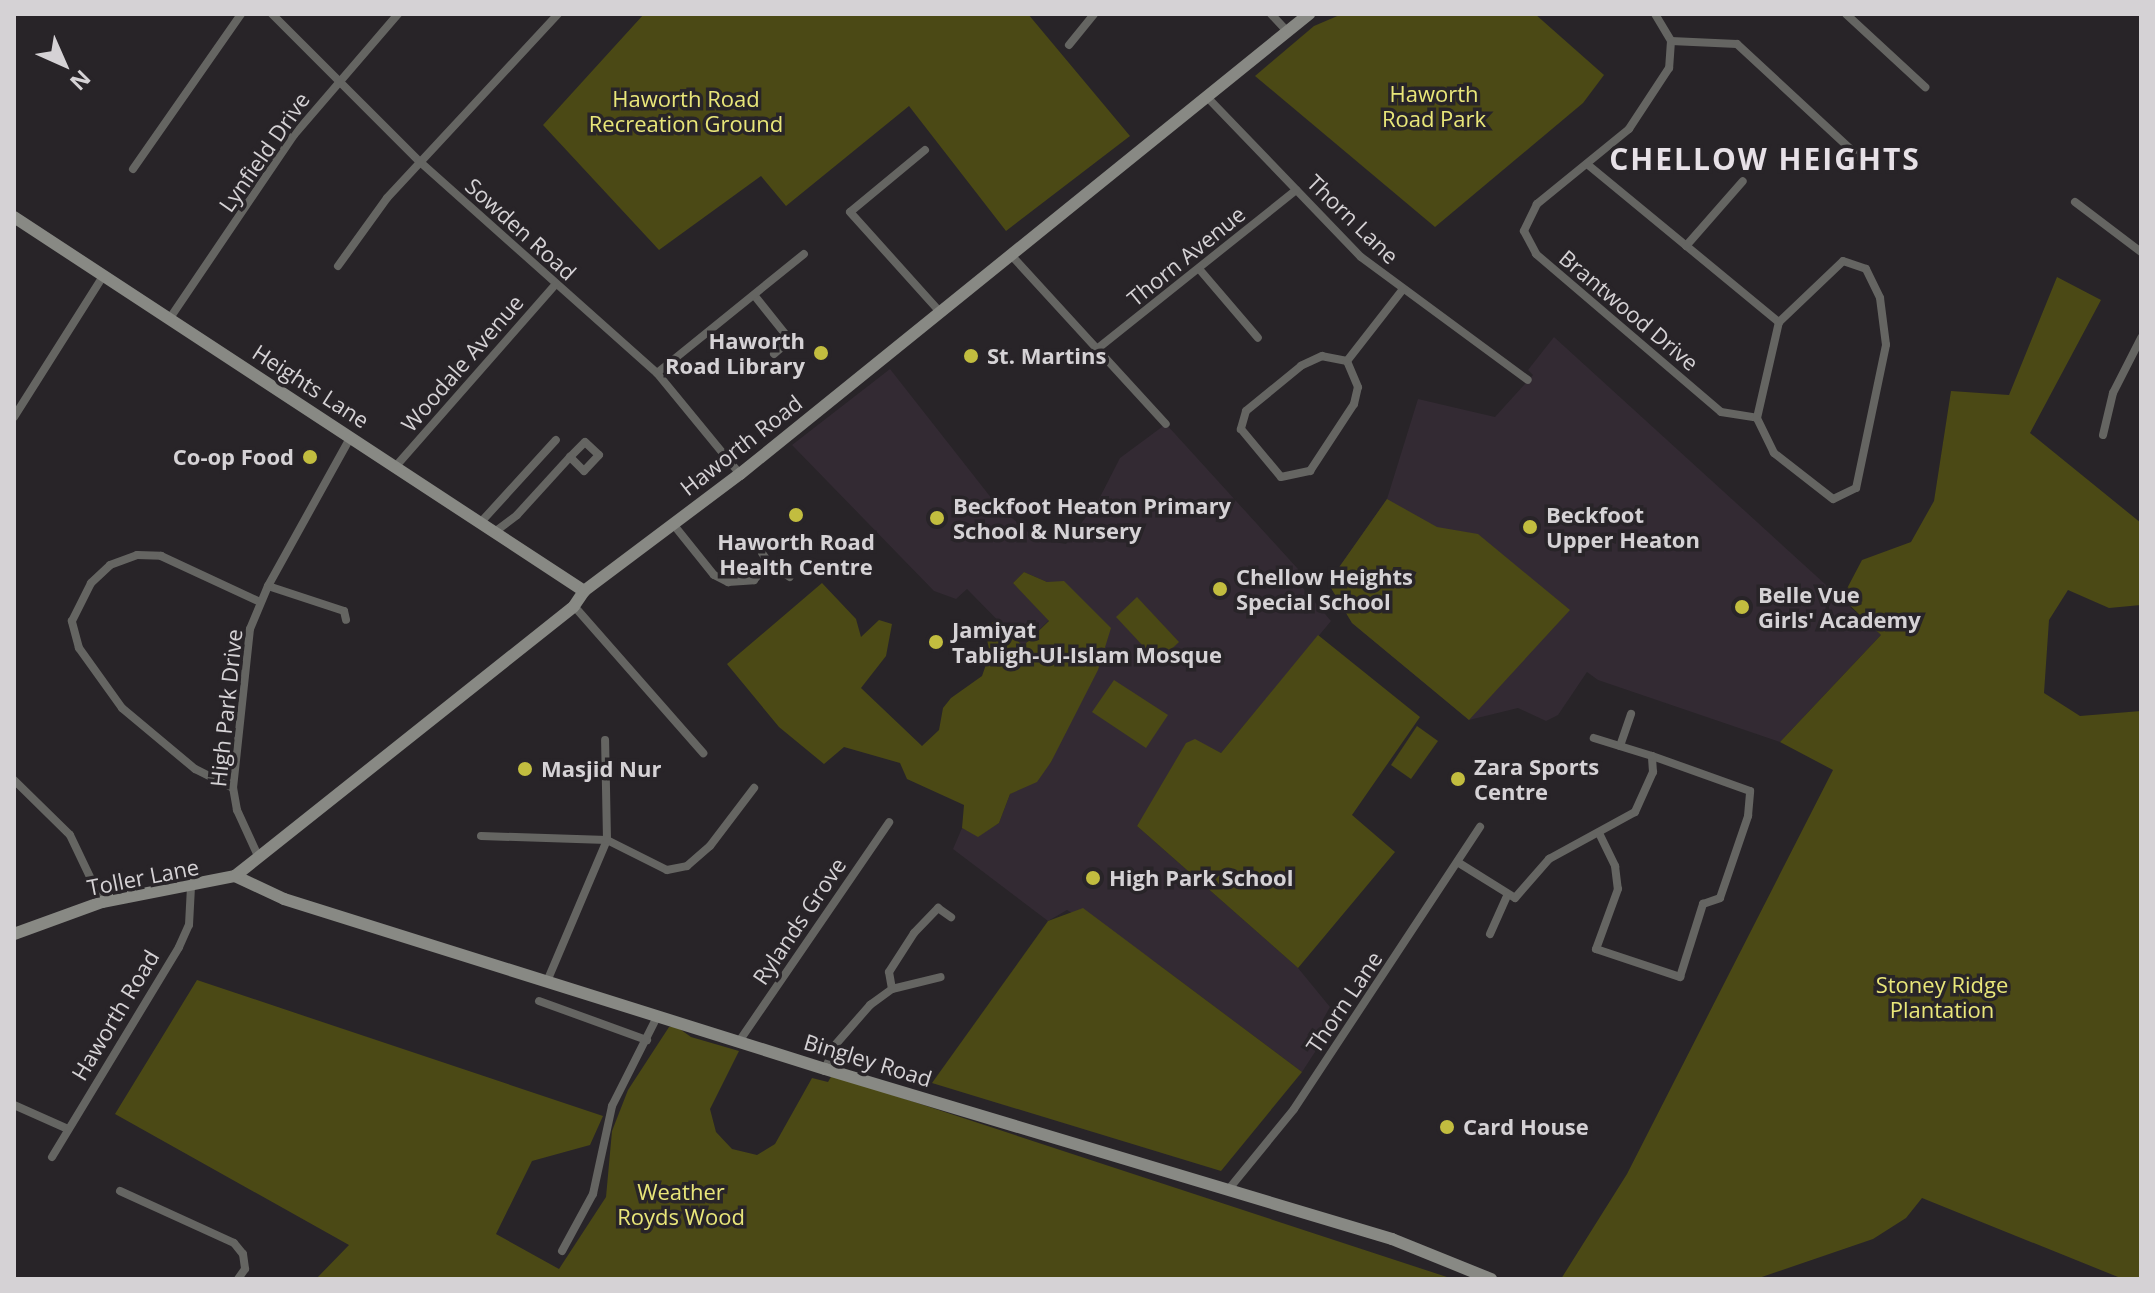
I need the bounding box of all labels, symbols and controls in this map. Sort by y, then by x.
north arrow [24,24,104,104]
text: N [64,64,98,98]
park label: Haworth Road Park [1382,80,1486,132]
park label: Haworth Road Recreation Ground [589,85,783,136]
street label: Lynfield Drive [213,87,315,217]
district label: CHELLOW HEIGHTS [1609,141,1921,177]
street label: Thorn Lane [1302,169,1404,269]
street label: Sowden Road [460,172,582,286]
street label: Thorn Avenue [1122,201,1250,311]
street label: Brantwood Drive [1554,244,1704,376]
street label: Woodale Avenue [395,289,529,437]
place label: Haworth Road Library [665,327,805,378]
street label: Heights Lane [248,339,374,433]
place label: St. Martins [987,343,1106,369]
marker: Haworth Road Library [812,344,830,362]
marker: St. Martins [962,347,980,365]
street label: Haworth Road [675,389,807,501]
place label: Co-op Food [173,444,294,470]
marker: Co-op Food [301,448,319,466]
place label: Beckfoot Heaton Primary School & Nursery [953,492,1231,544]
place label: Beckfoot Upper Heaton [1546,501,1700,552]
marker: Haworth Road Health Centre [787,506,805,524]
marker: Beckfoot Heaton Primary School & Nursery [928,509,946,527]
marker: Beckfoot Upper Heaton [1521,518,1539,536]
place label: Haworth Road Health Centre [717,528,875,580]
place label: Chellow Heights Special School [1236,563,1413,614]
marker: Chellow Heights Special School [1211,580,1229,598]
place label: Belle Vue Girls' Academy [1758,581,1921,632]
marker: Belle Vue Girls' Academy [1733,598,1751,616]
place label: Jamiyat Tabligh-Ul-Islam Mosque [952,616,1222,668]
street label: High Park Drive [205,628,247,788]
marker: Jamiyat Tabligh-Ul-Islam Mosque [927,633,945,651]
place label: Zara Sports Centre [1474,753,1599,804]
place label: Masjid Nur [541,756,661,782]
marker: Masjid Nur [516,760,534,778]
marker: Zara Sports Centre [1449,770,1467,788]
street label: Toller Lane [85,853,201,901]
street label: Rylands Grove [747,853,851,989]
place label: High Park School [1109,865,1293,891]
marker: High Park School [1084,869,1102,887]
street label: Haworth Road [66,945,164,1085]
street label: Thorn Lane [1300,946,1388,1058]
park label: Stoney Ridge Plantation [1876,971,2008,1022]
street label: Bingley Road [801,1028,935,1092]
place label: Card House [1463,1114,1589,1140]
marker: Card House [1438,1118,1456,1136]
park label: Weather Royds Wood [617,1178,745,1230]

